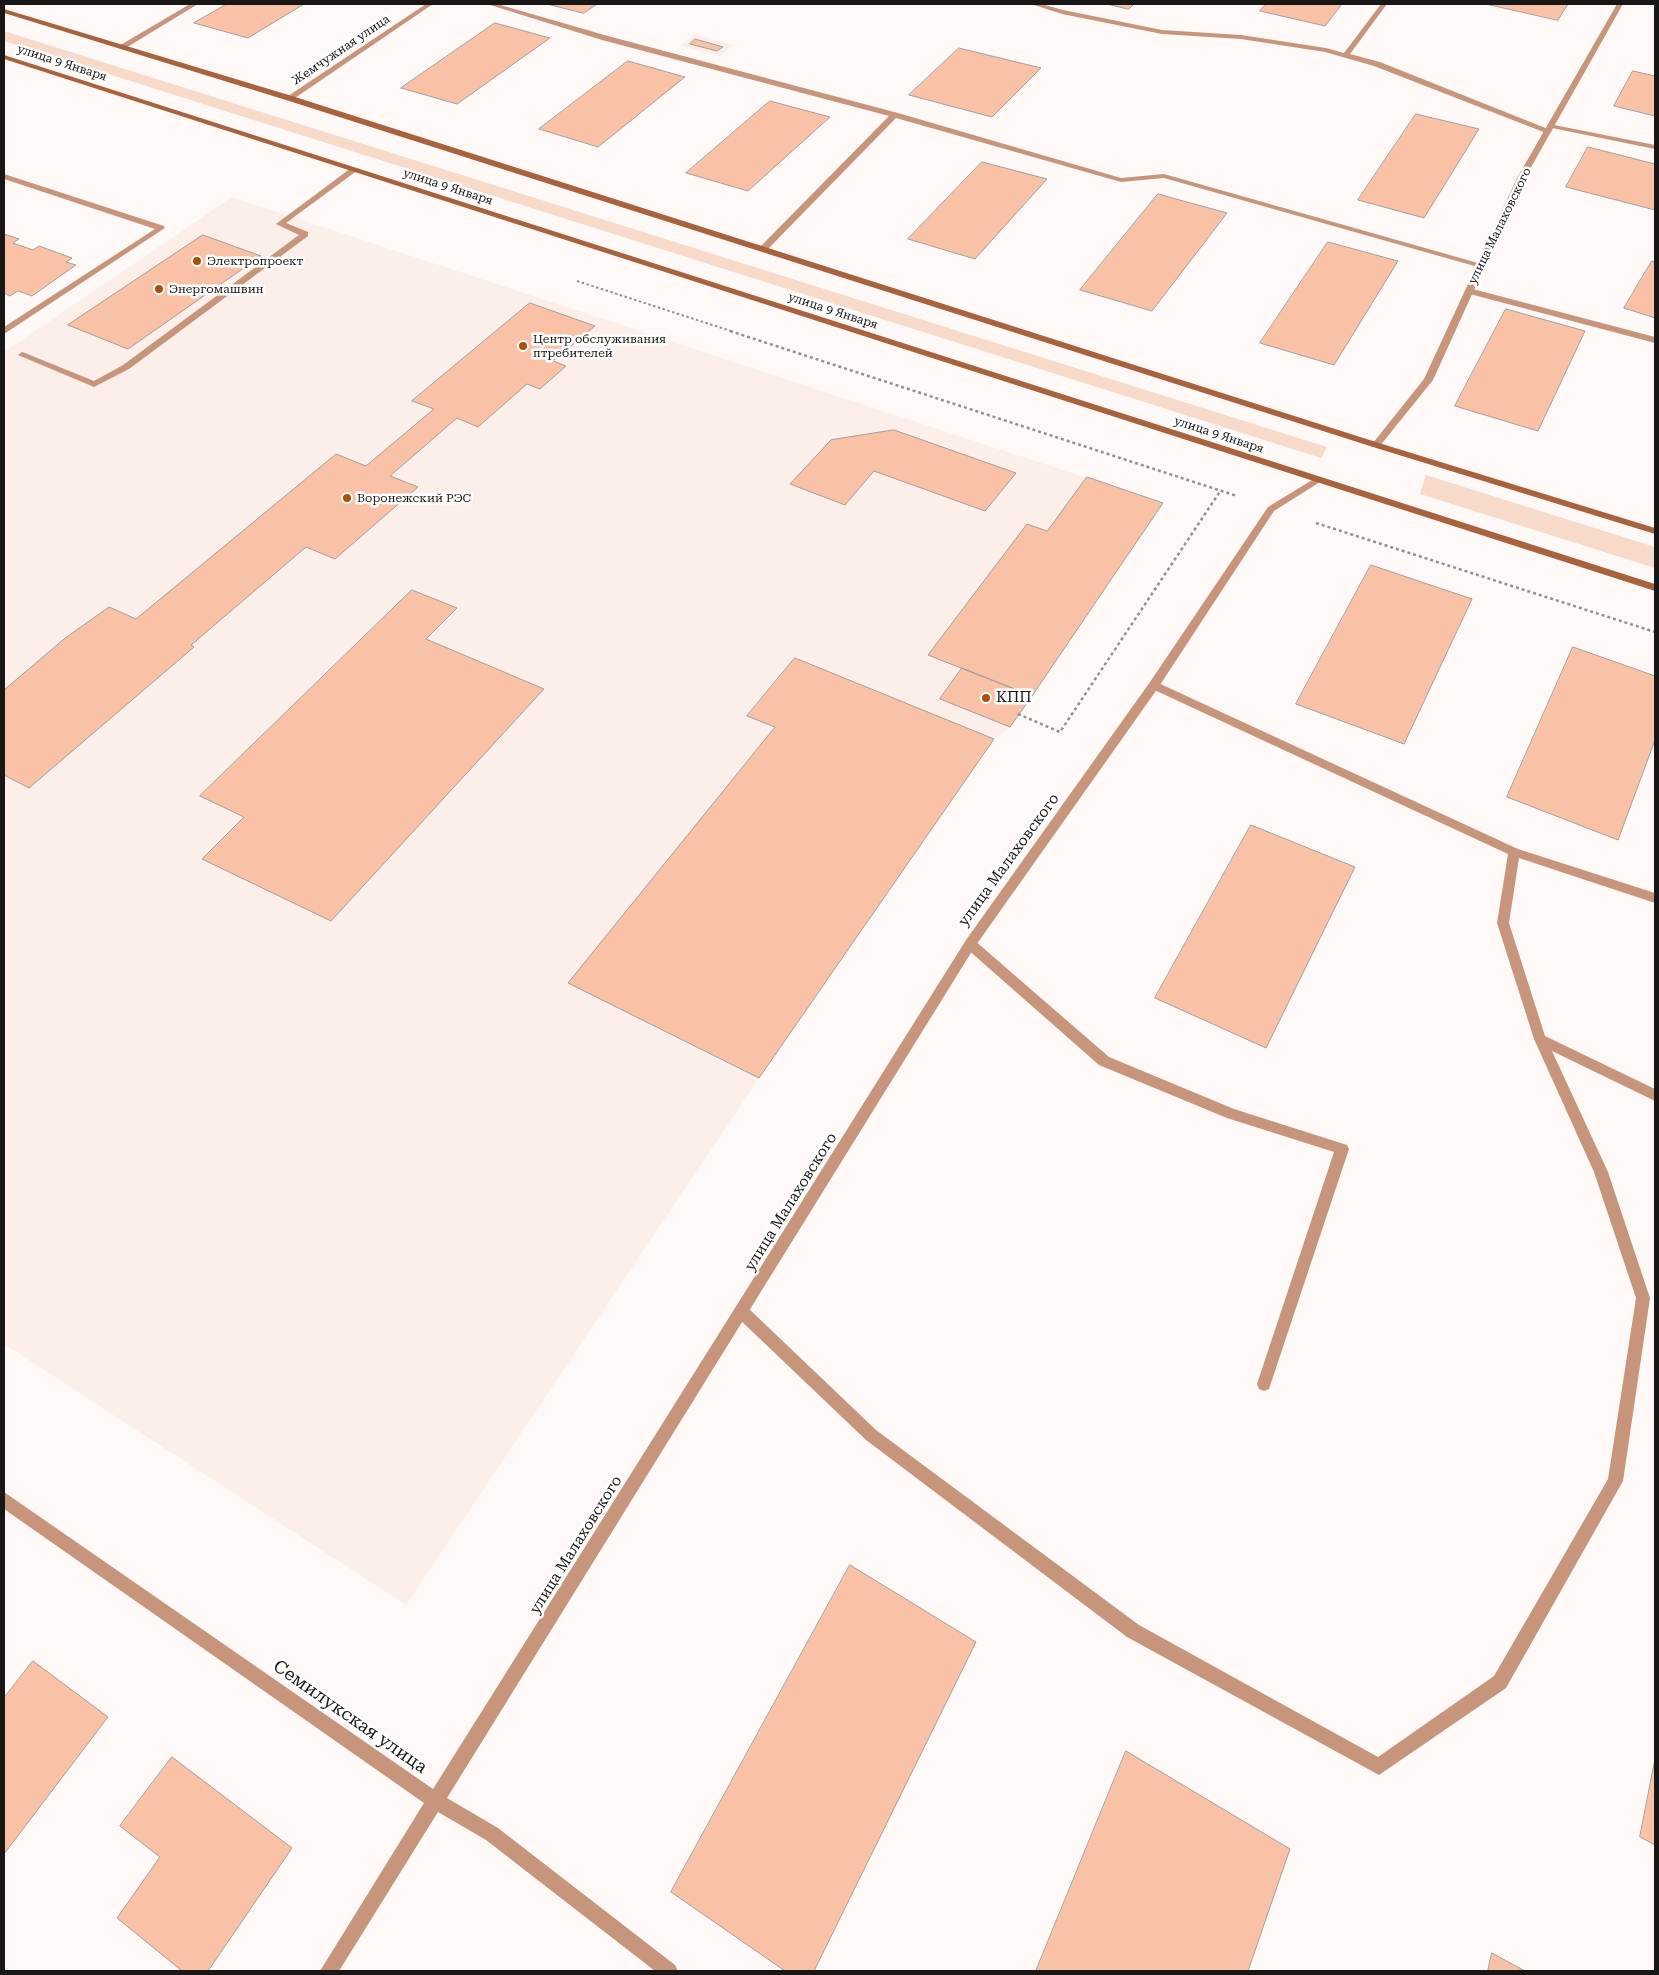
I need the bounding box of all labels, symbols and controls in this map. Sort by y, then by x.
street label: Жемчужная улица [289,12,393,88]
street label: улица 9 Января [15,42,109,84]
street label: улица Малаховского [1466,165,1534,287]
street label: улица 9 Января [401,166,495,208]
place label: Электропроект [207,254,303,268]
marker: Электропроект [191,255,203,267]
place label: Энергомашвин [169,282,263,296]
marker: Энергомашвин [153,283,165,295]
street label: улица 9 Января [786,290,880,332]
place label: Центр обслуживания птребителей [533,332,666,360]
marker: Центр обслуживания птребителей [517,340,529,352]
street label: улица 9 Января [1172,414,1266,456]
place label: Воронежский РЭС [357,491,471,505]
marker: Воронежский РЭС [341,492,353,504]
place label: КПП [996,689,1032,707]
marker: КПП [980,692,992,704]
street label: улица Малаховского [955,790,1063,930]
street label: улица Малаховского [741,1130,841,1274]
street label: улица Малаховского [526,1473,626,1617]
street label: Семилукская улица [269,1656,431,1778]

